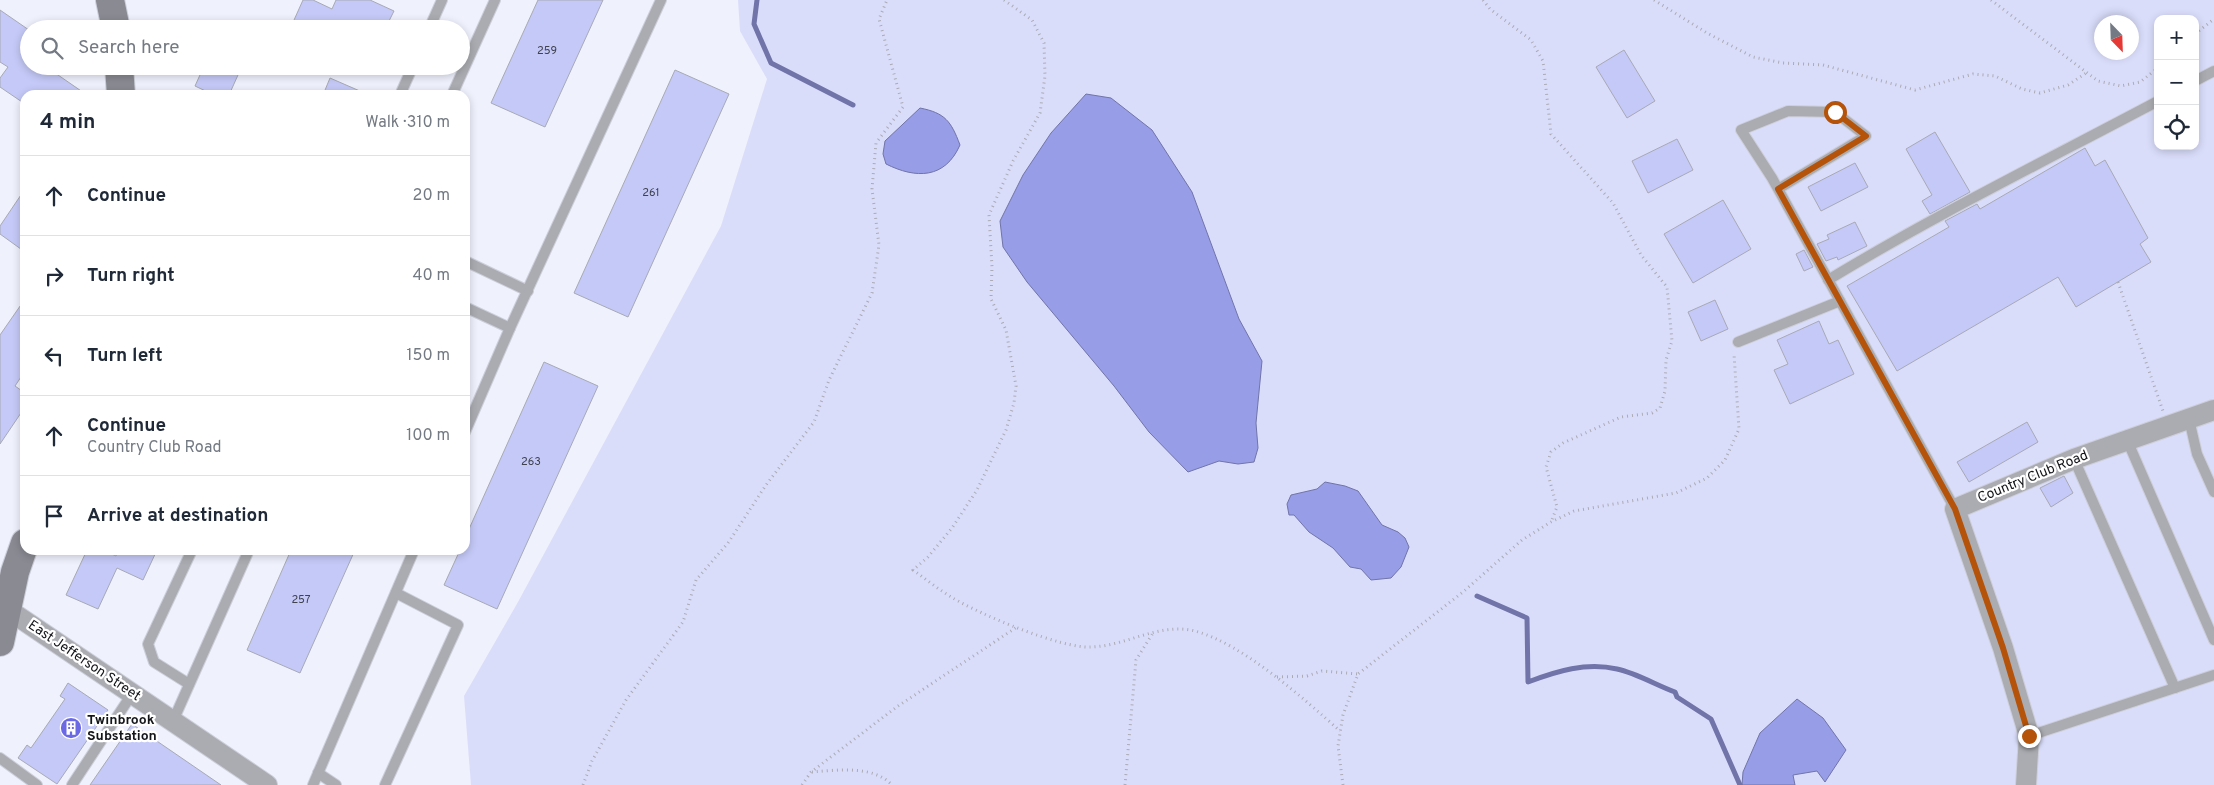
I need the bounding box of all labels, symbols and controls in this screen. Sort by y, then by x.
north arrow [2094,15,2139,60]
map controls [2154,15,2199,150]
button: + [2154,15,2199,60]
search box [20,20,470,75]
icon: search [38,34,66,62]
text: Search here [78,36,180,60]
house number: 259 [537,44,557,58]
button: − [2154,60,2199,105]
route start [1824,101,1847,124]
button: locate [2154,105,2199,150]
text: 4 min [40,109,96,136]
text: Walk · 310 m [365,113,450,133]
icon: ahead [40,182,68,210]
text: Continue [87,184,166,208]
text: 20 m [413,186,450,206]
house number: 261 [642,186,660,200]
icon: right [40,262,68,290]
text: Turn right [87,264,175,288]
text: 40 m [412,266,450,286]
icon: left [40,342,68,370]
text: Turn left [87,344,163,368]
text: 150 m [407,346,450,366]
text: Continue [87,414,166,438]
icon: ahead [40,422,68,450]
text: 100 m [406,426,450,446]
text: Country Club Road [87,438,222,458]
street label: Country Club Road [1975,447,2091,507]
house number: 263 [521,455,541,469]
icon: arrive [40,502,68,530]
text: Arrive at destination [87,504,268,528]
house number: 257 [291,593,311,607]
street label: East Jefferson Street [24,617,144,705]
place label: Twinbrook Substation [87,712,157,745]
building icon: Twinbrook Substation [59,716,83,740]
route end [2018,725,2041,748]

